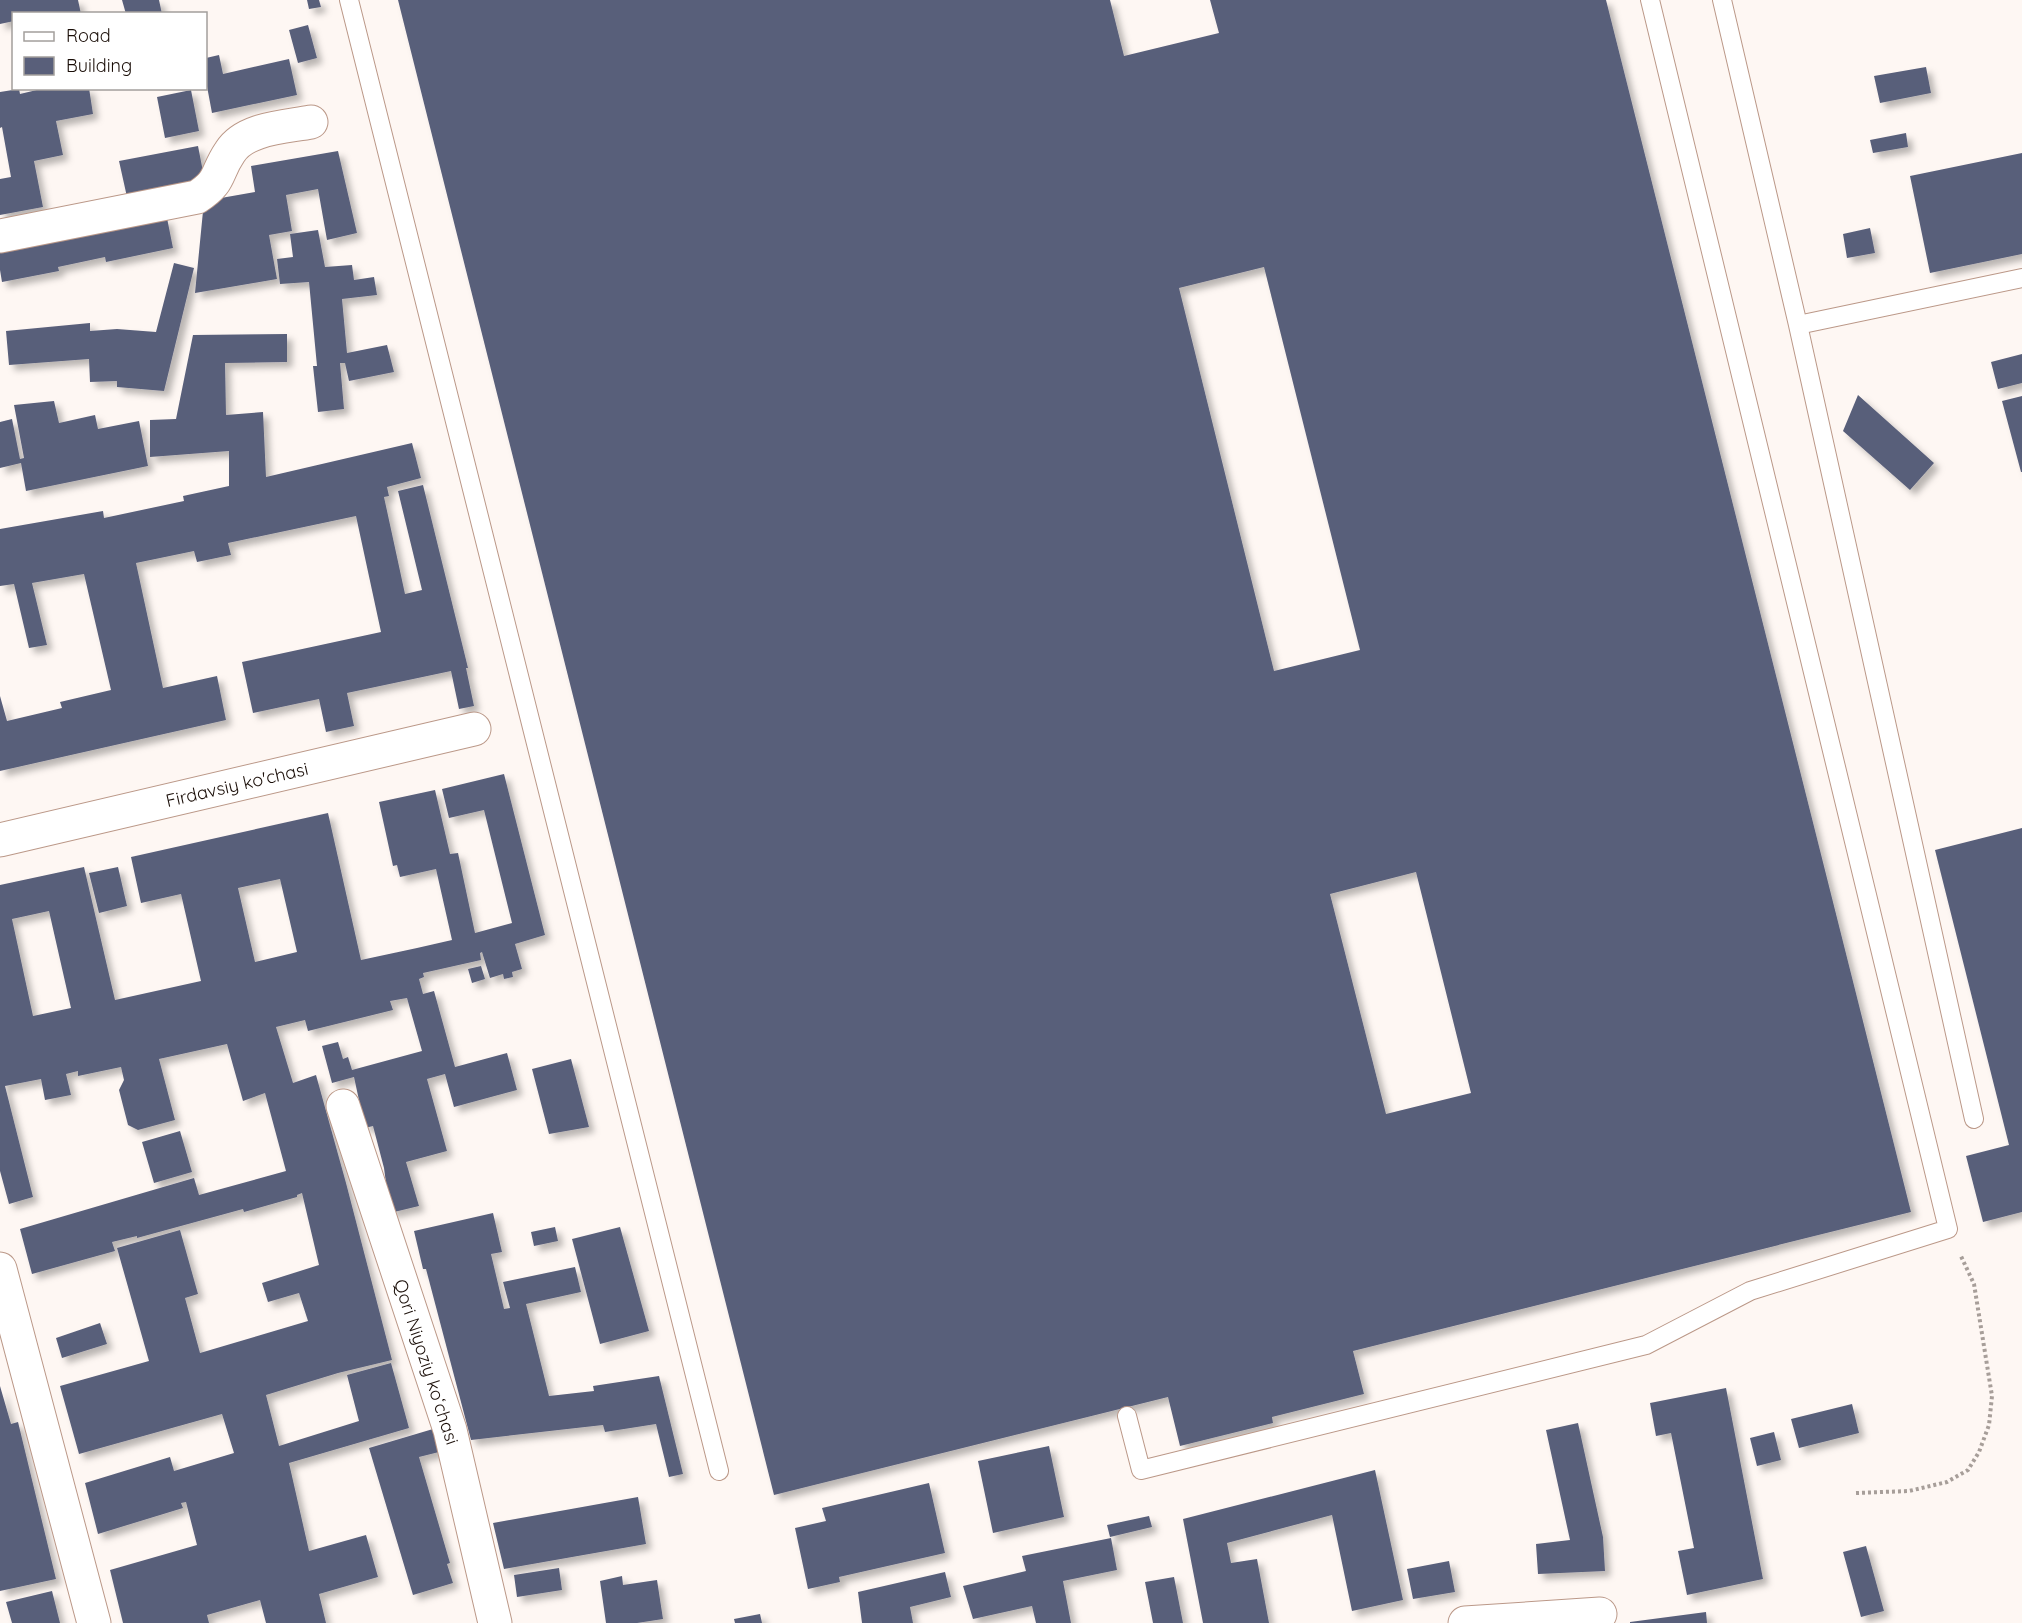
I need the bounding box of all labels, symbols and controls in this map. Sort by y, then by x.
legend [12,12,207,90]
text: Road [66,24,111,47]
text: Building [66,54,132,77]
street label: Firdavsiy ko'chasi [163,757,310,812]
street label: Qori Niyoziy koʻchasi [389,1276,464,1447]

